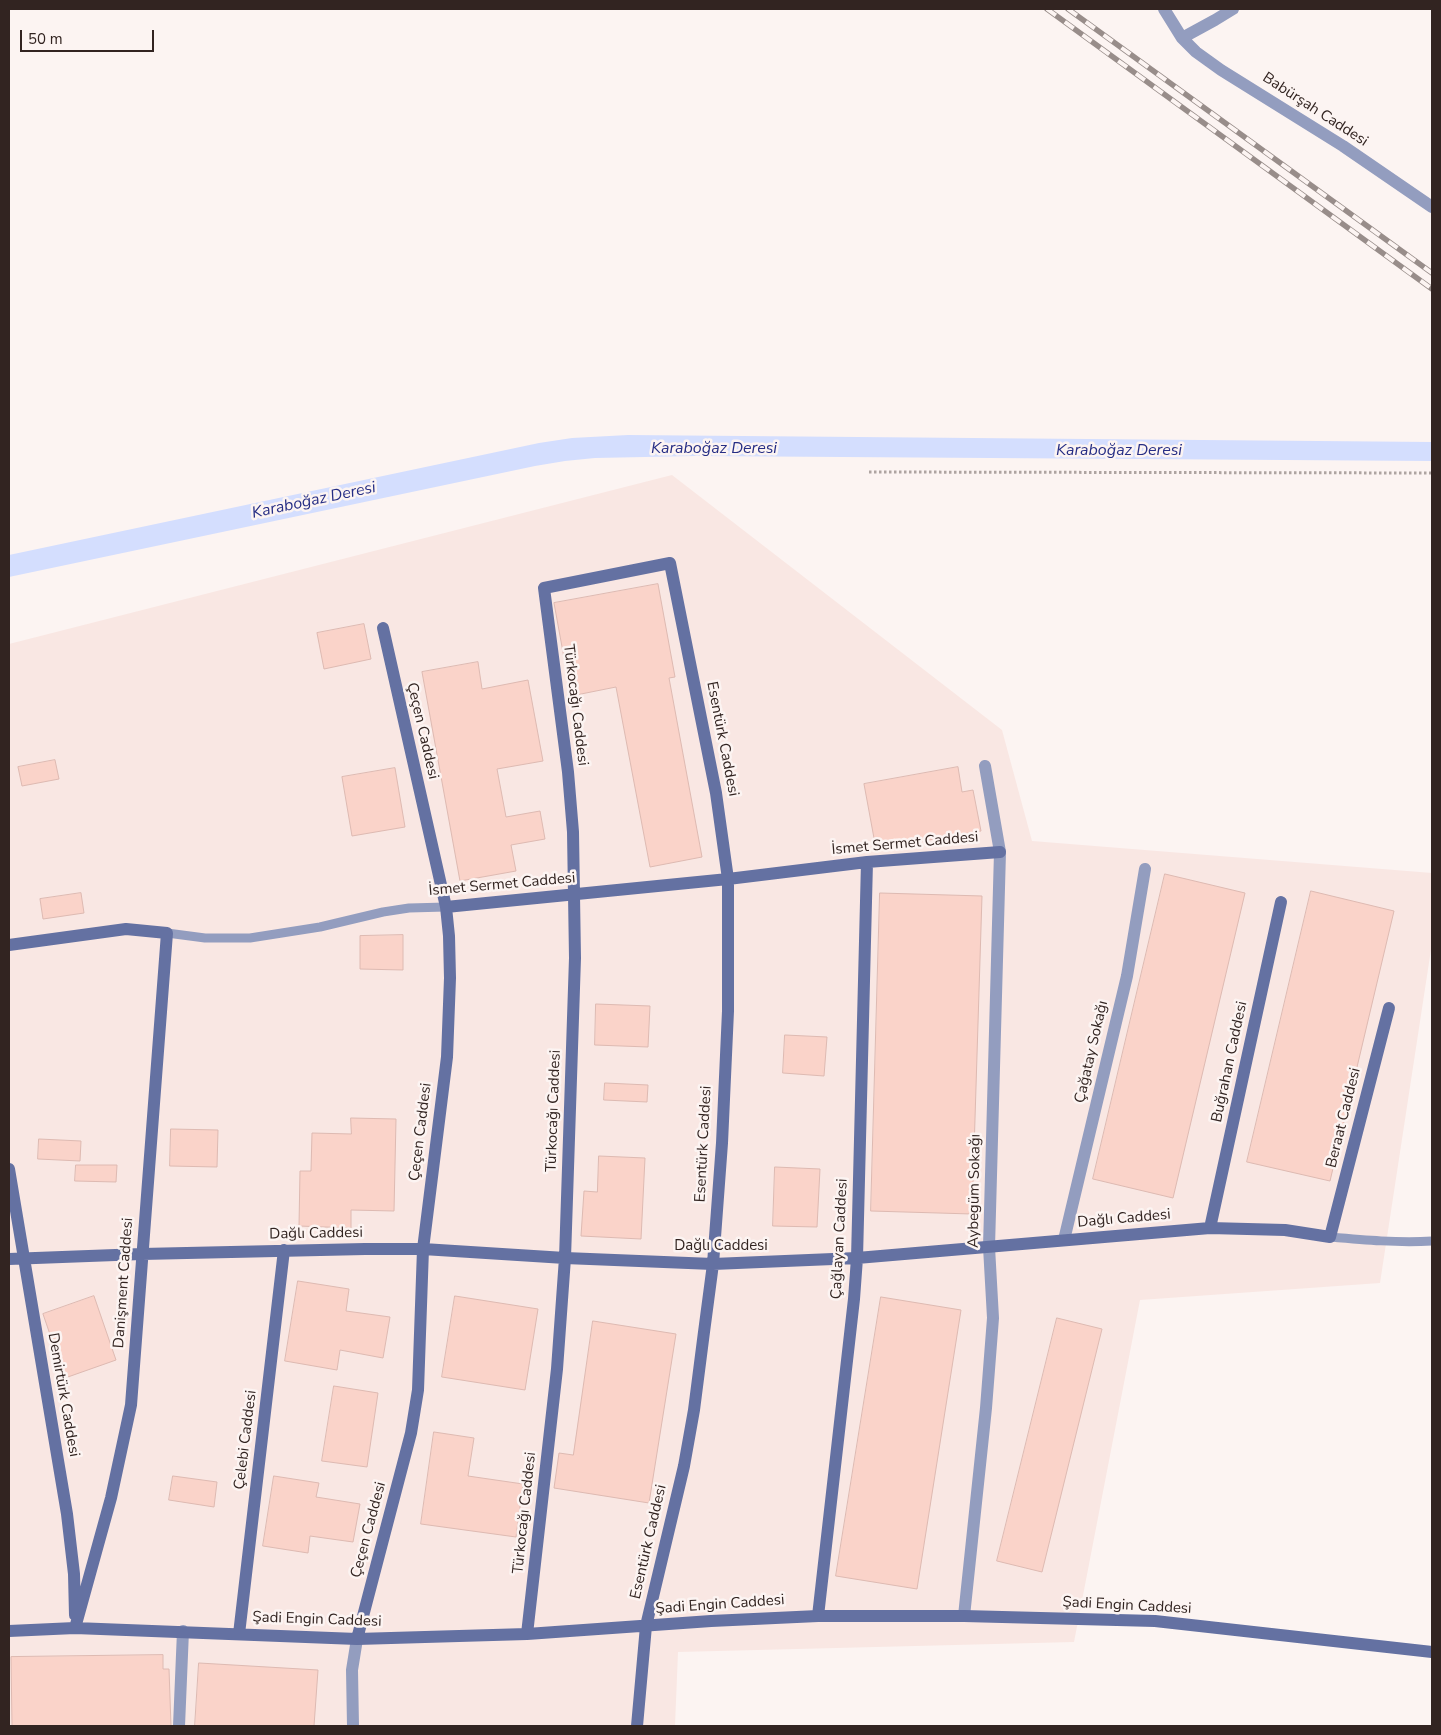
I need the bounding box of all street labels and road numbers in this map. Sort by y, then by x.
street label: Babürşah Caddesi [1259,69,1371,151]
street label: Türkocağı Caddesi [559,643,591,767]
street label: Esentürk Caddesi [702,680,742,798]
street label: Çeçen Caddesi [402,681,442,781]
street label: İsmet Sermet Caddesi [831,829,979,859]
street label: İsmet Sermet Caddesi [428,870,576,900]
street label: Çağatay Sokağı [1071,999,1113,1105]
street label: Buğrahan Caddesi [1208,1000,1252,1124]
street label: Türkocağı Caddesi [543,1050,565,1172]
street label: Beraat Caddesi [1323,1066,1365,1170]
street label: Çeçen Caddesi [406,1082,436,1182]
street label: Esentürk Caddesi [692,1085,716,1203]
street label: Aybegüm Sokağı [965,1134,985,1248]
street label: Çağlayan Caddesi [828,1178,852,1300]
street label: Dağlı Caddesi [1077,1206,1171,1232]
street label: Danişment Caddesi [110,1217,138,1349]
street label: Dağlı Caddesi [269,1224,363,1244]
street label: Dağlı Caddesi [674,1237,768,1255]
street label: Demirtürk Caddesi [43,1332,83,1458]
street label: Çelebi Caddesi [231,1389,261,1491]
street label: Türkocağı Caddesi [510,1451,540,1575]
street label: Çeçen Caddesi [348,1480,390,1580]
street label: Esentürk Caddesi [627,1483,671,1601]
street label: Şadi Engin Caddesi [655,1592,785,1618]
street label: Şadi Engin Caddesi [1062,1594,1192,1618]
street label: Şadi Engin Caddesi [252,1609,382,1631]

